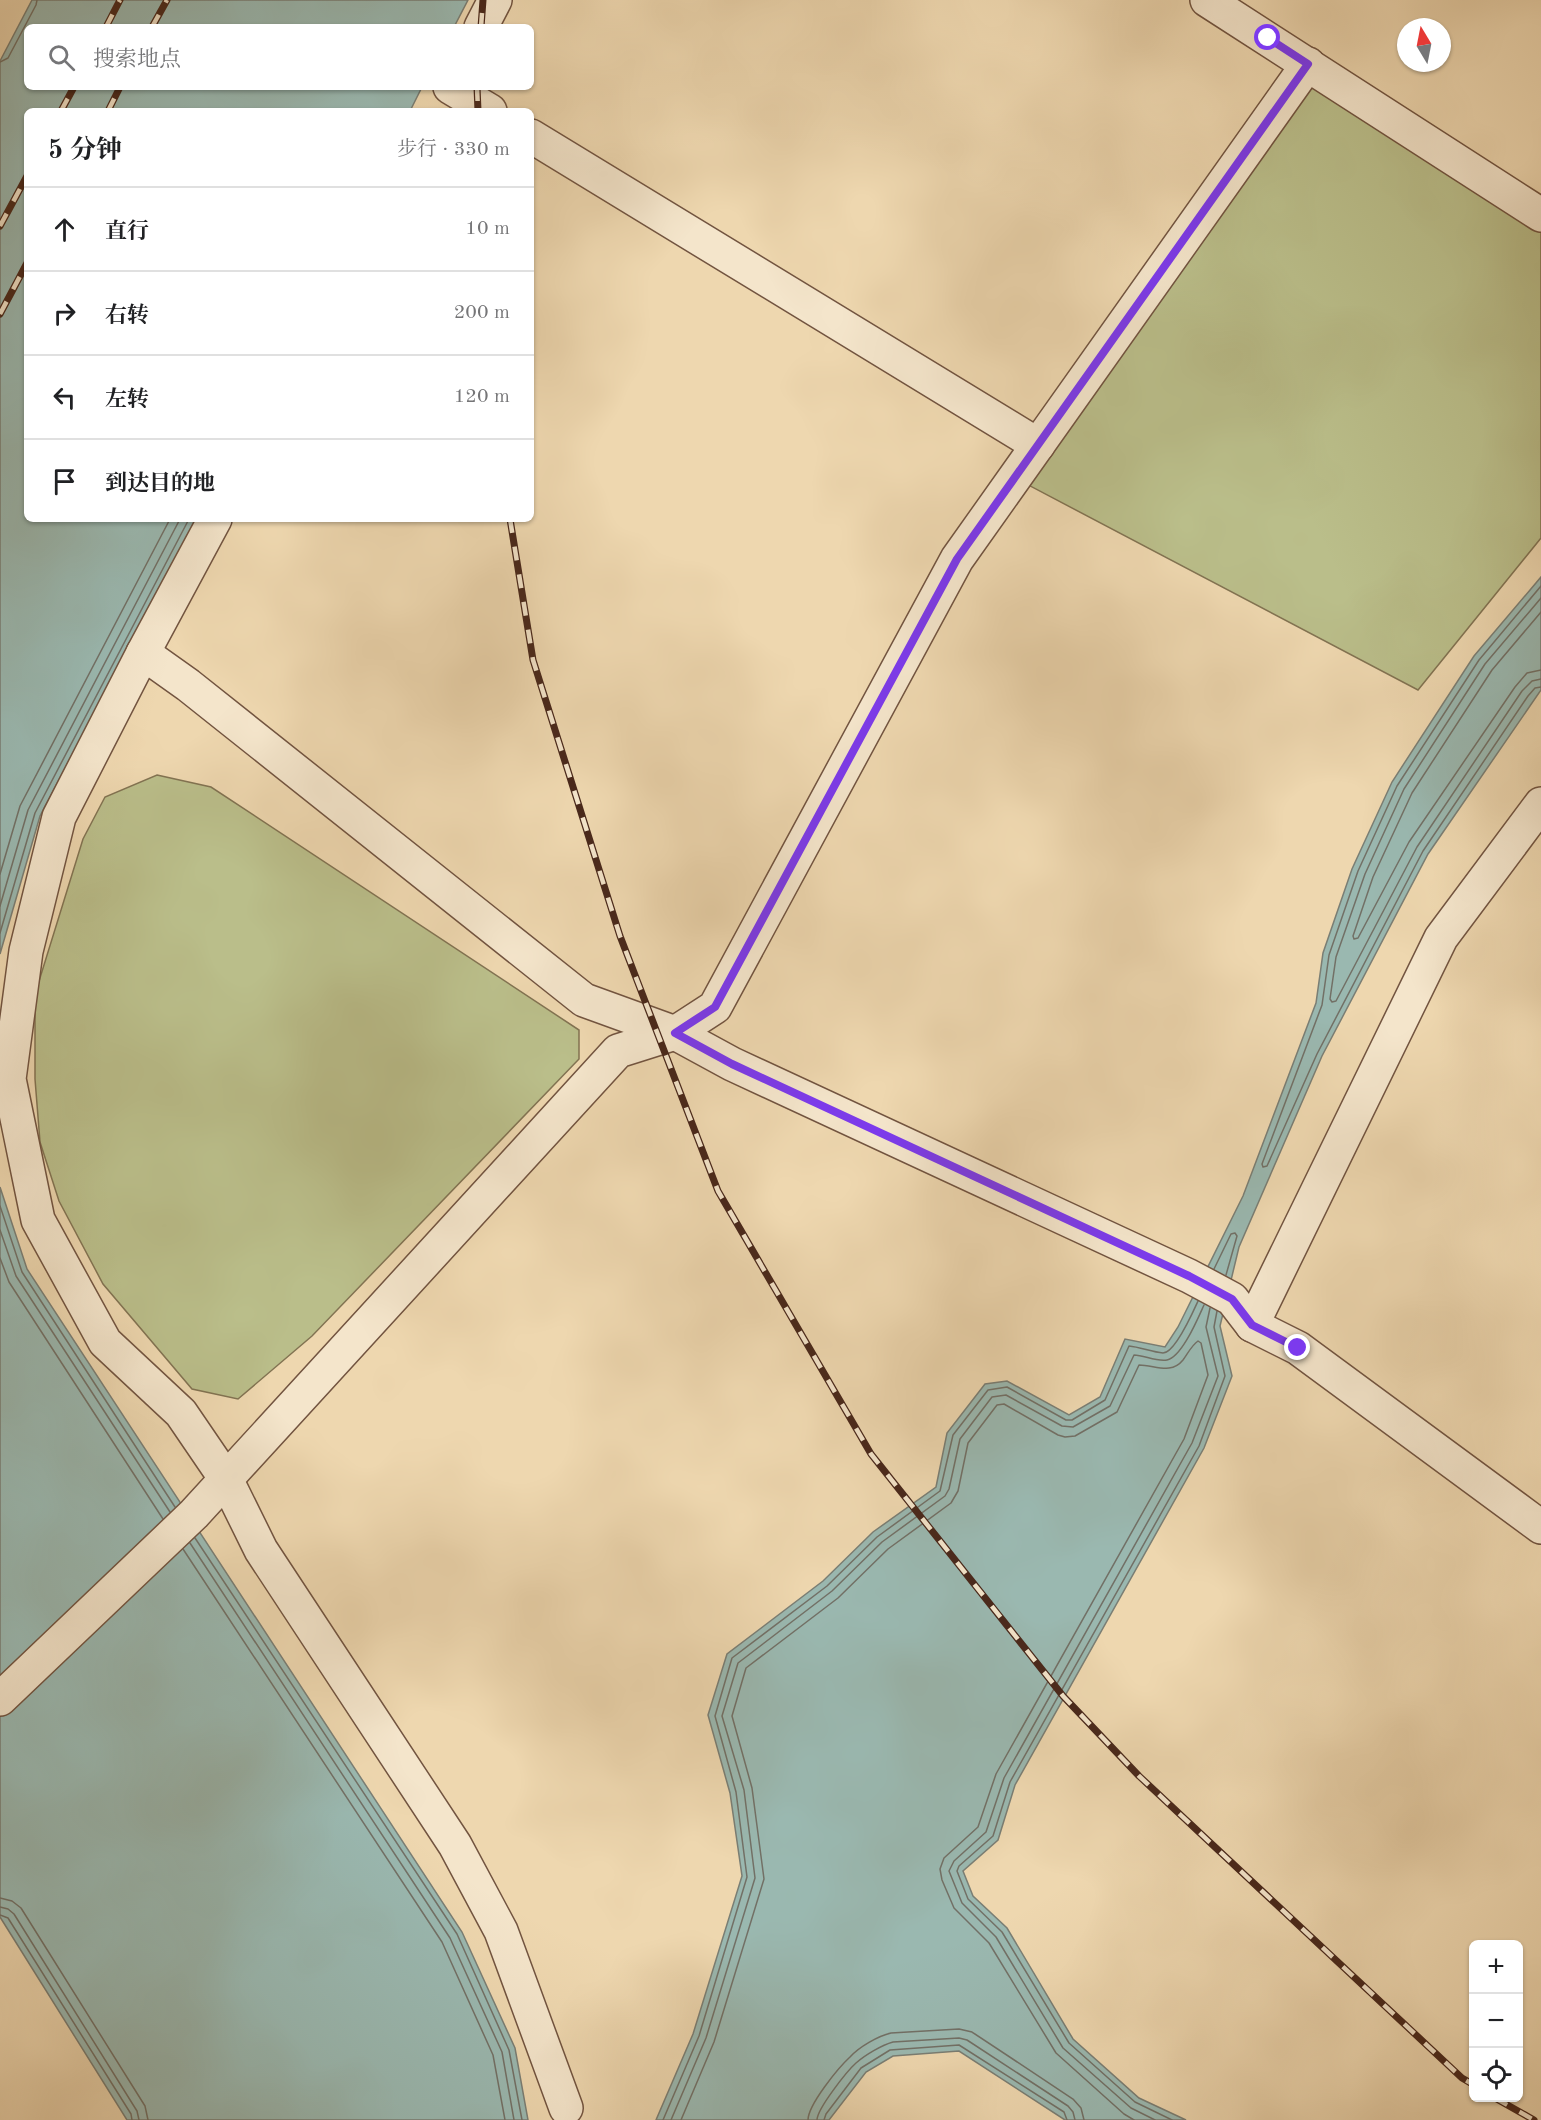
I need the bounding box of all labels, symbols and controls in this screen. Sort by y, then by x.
north arrow [1397,18,1451,72]
search box [24,24,534,90]
route start [1254,24,1280,50]
icon: search [45,41,78,74]
text: 搜索地点 [93,49,181,71]
text: 5 分钟 [48,138,122,164]
text: 步行 · 330 m [397,140,510,160]
icon: ahead [48,213,81,246]
text: 10 m [465,219,510,239]
text: 直行 [105,221,149,243]
icon: right [48,297,81,330]
text: 200 m [454,303,510,323]
text: 右转 [105,305,149,327]
icon: left [48,381,81,414]
text: 120 m [454,387,510,407]
text: 左转 [105,389,149,411]
icon: arrive [48,465,81,498]
text: 到达目的地 [105,473,215,495]
route end [1284,1334,1310,1360]
map controls [1469,1940,1523,2102]
button: + [1469,1940,1523,1994]
button: − [1469,1994,1523,2048]
button: locate [1469,2048,1523,2102]

